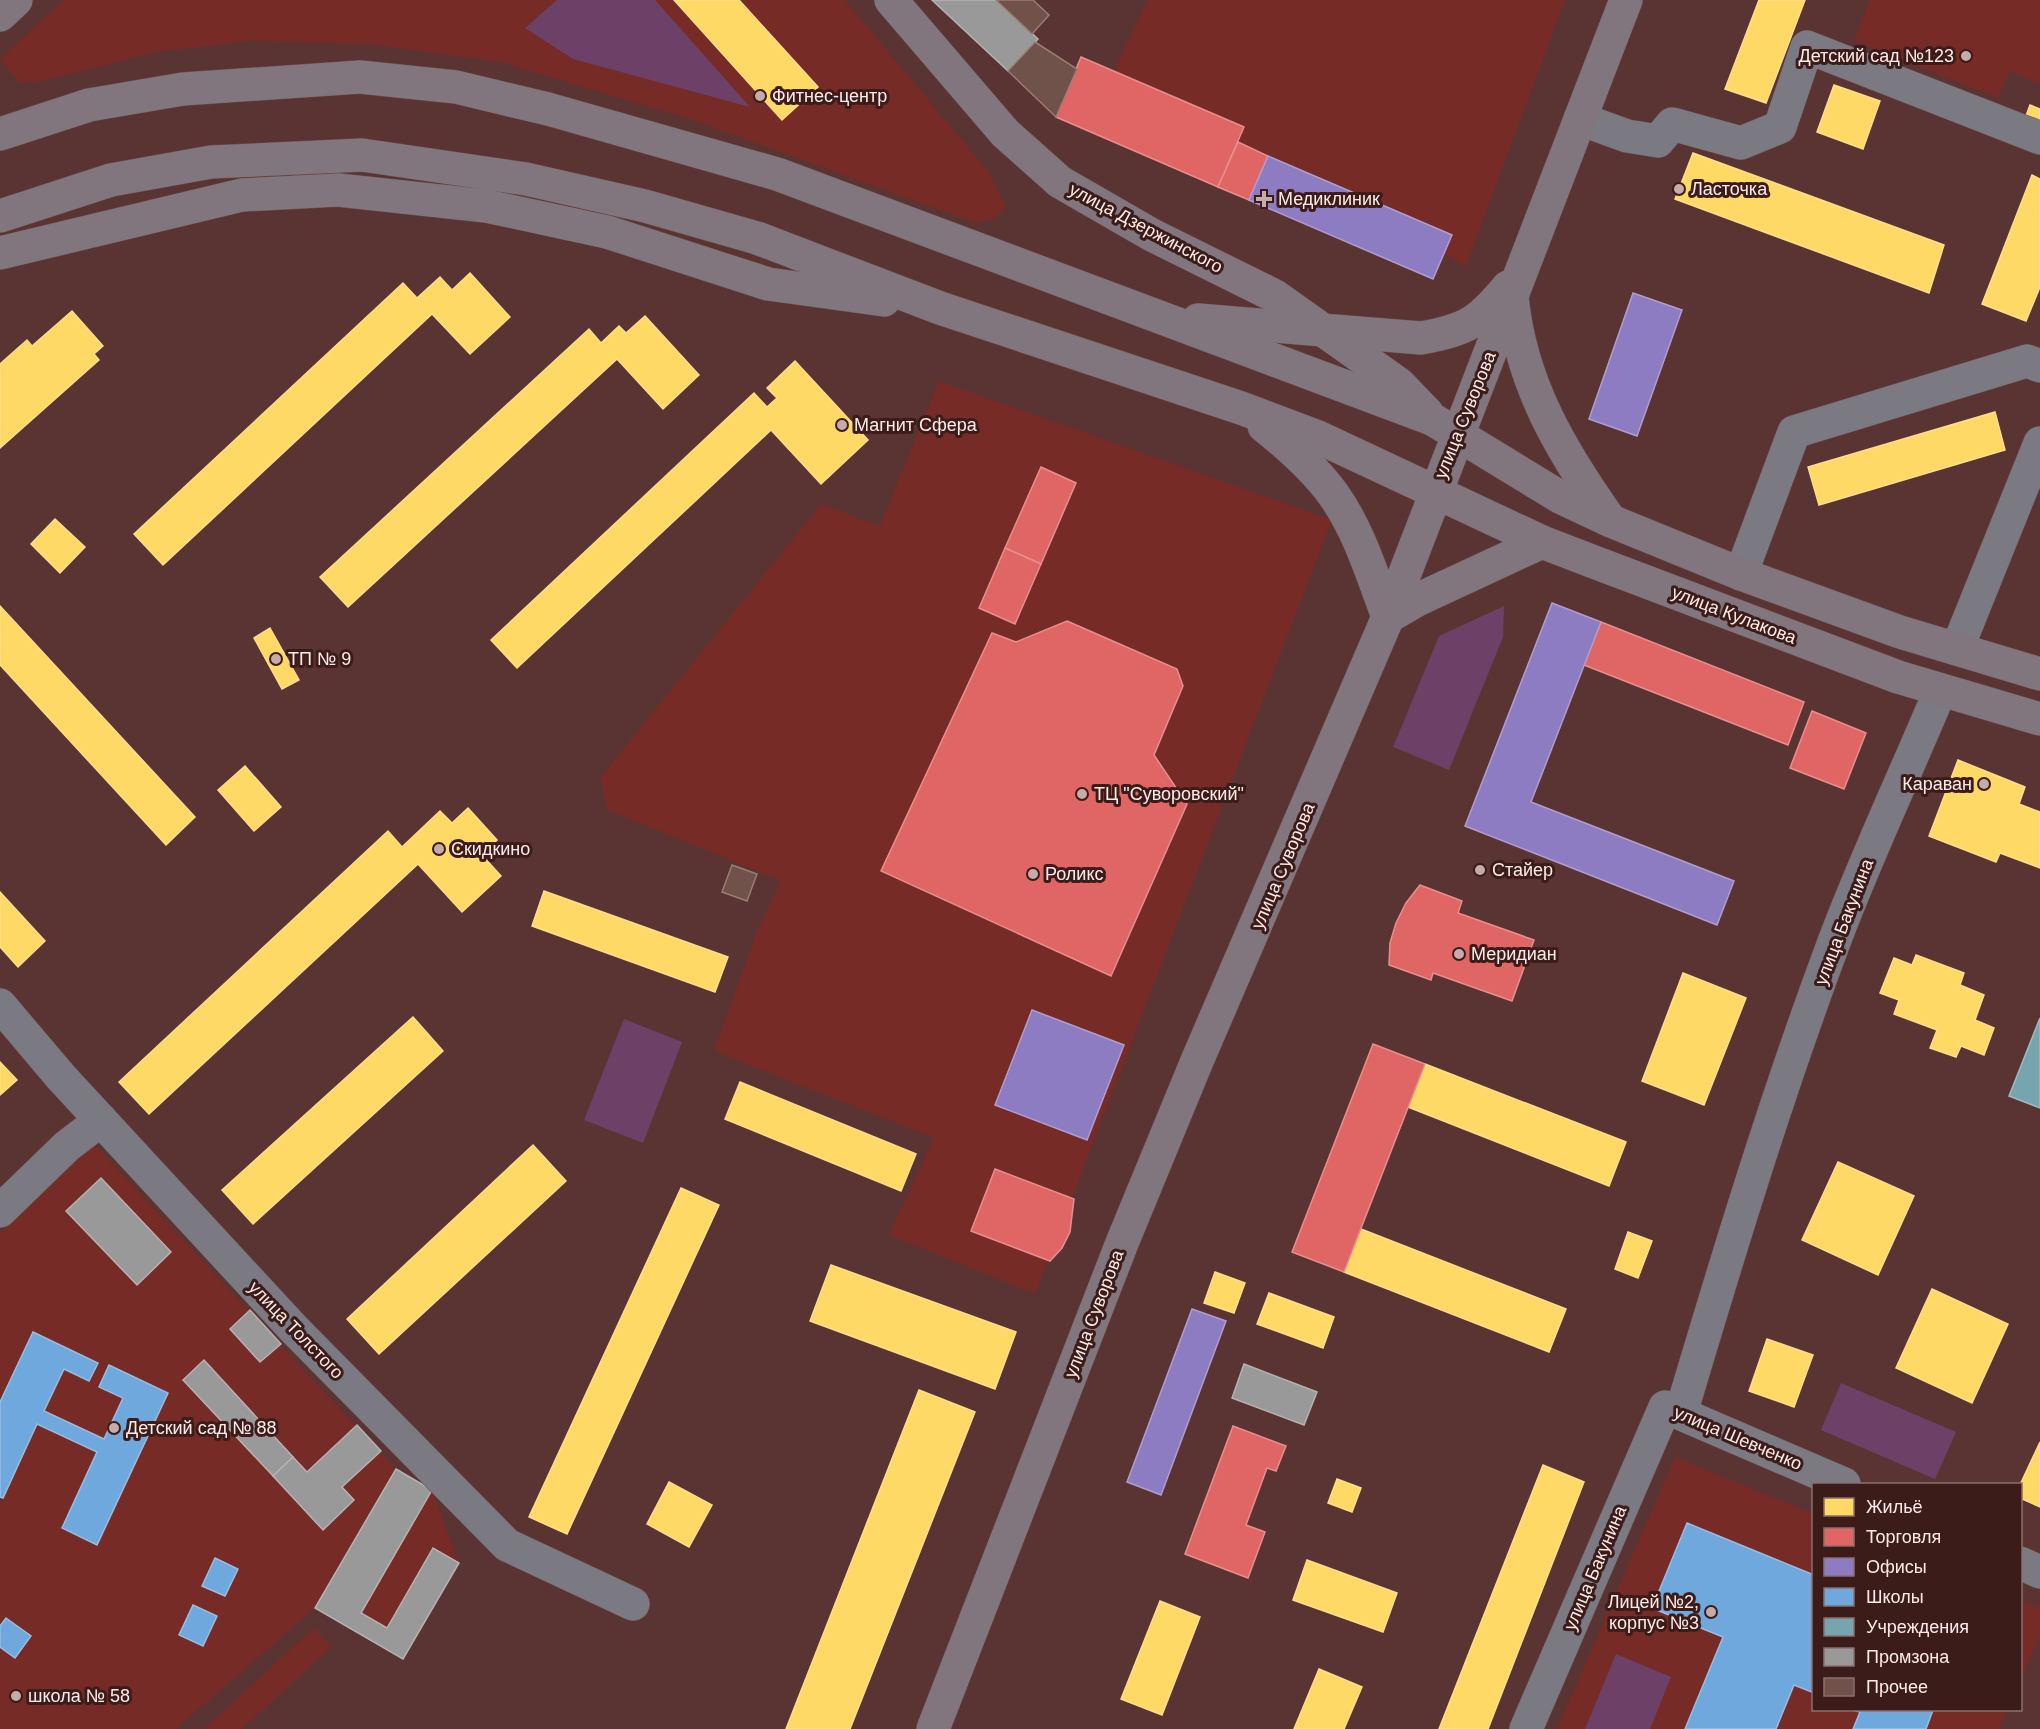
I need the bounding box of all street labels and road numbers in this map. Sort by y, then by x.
street label: улица Дзержинского [1066,179,1226,277]
street label: улица Суворова [1430,348,1500,481]
street label: улица Кулакова [1669,582,1800,648]
street label: улица Суворова [1247,799,1319,932]
street label: улица Бакунина [1811,855,1878,988]
street label: улица Суворова [1060,1246,1128,1381]
street label: улица Толстого [245,1277,347,1383]
street label: улица Шевченко [1671,1402,1805,1474]
street label: улица Бакунина [1560,1502,1631,1633]

